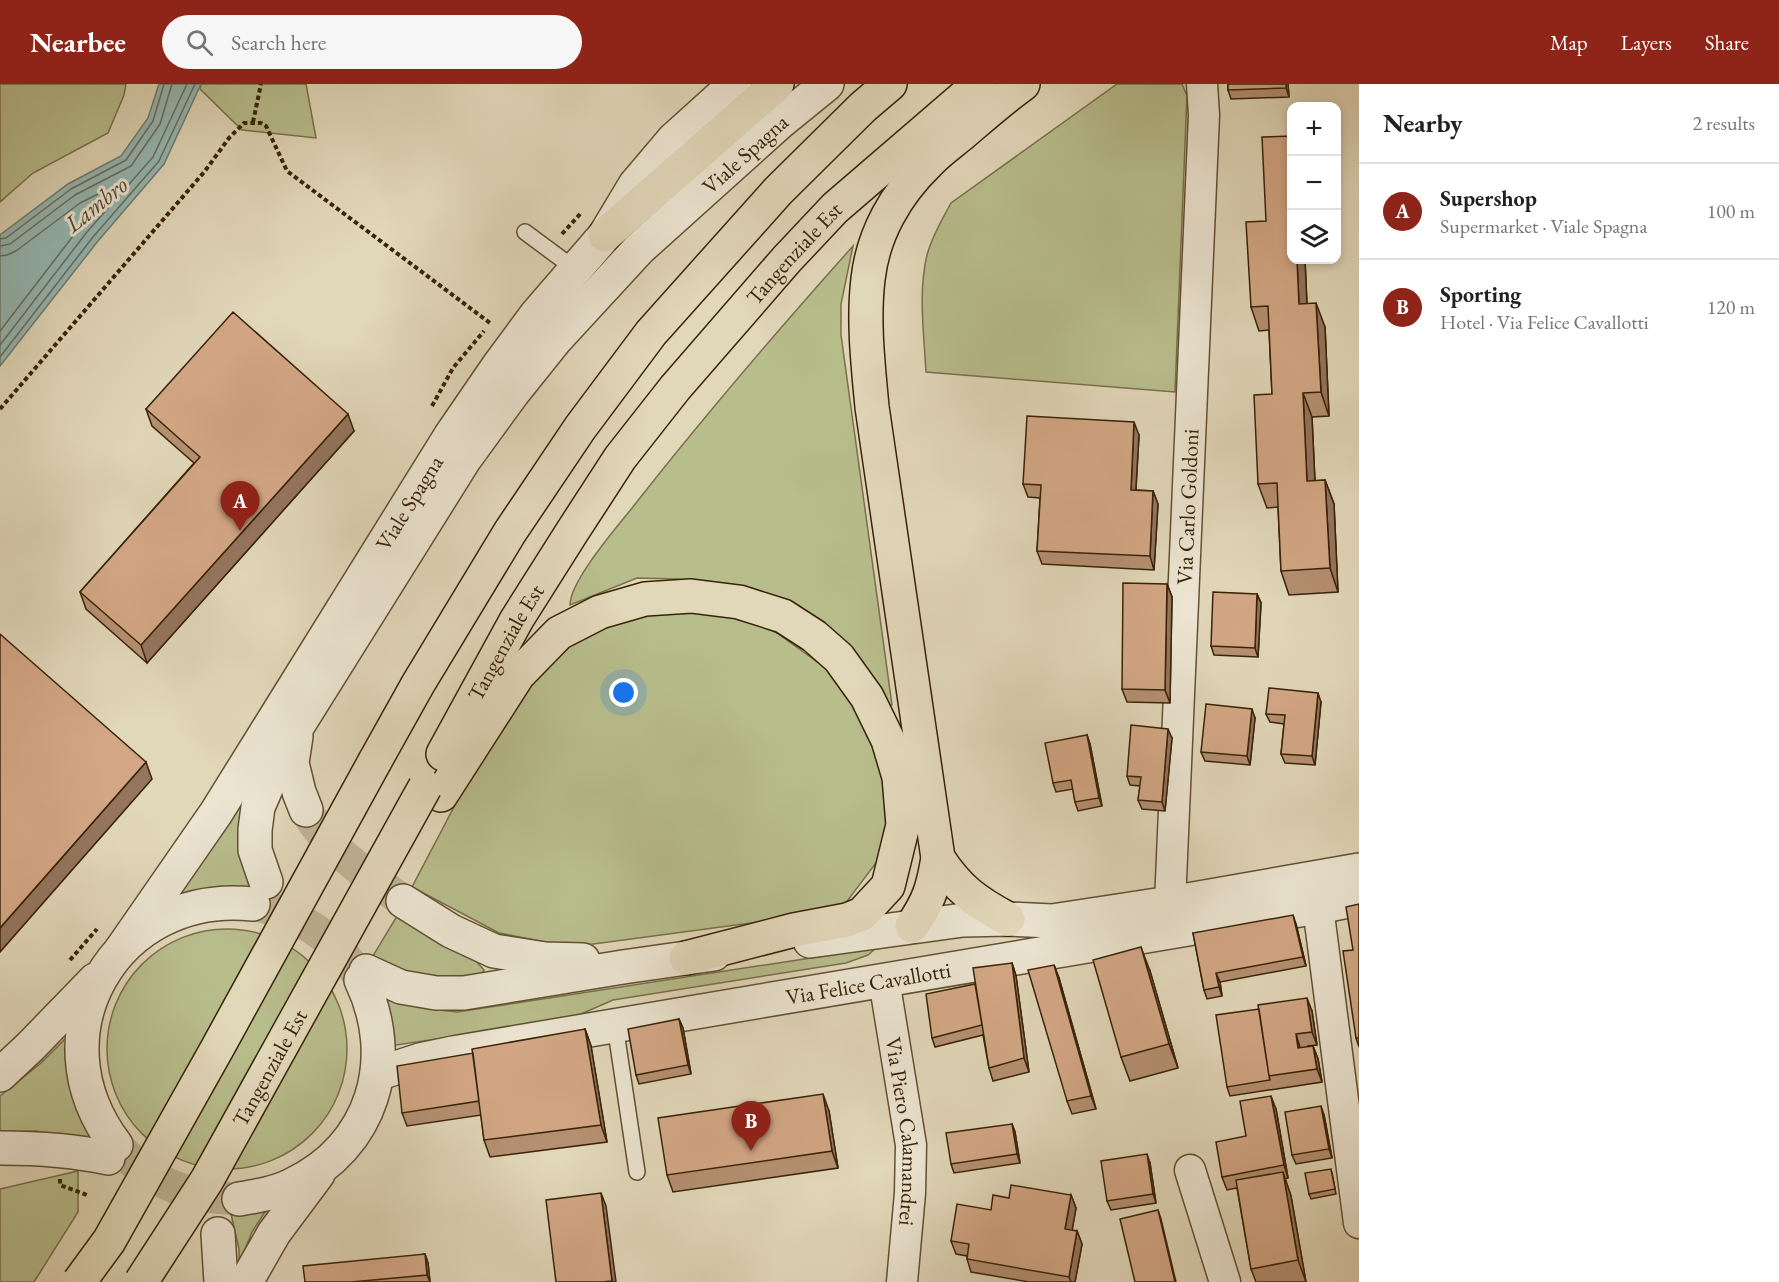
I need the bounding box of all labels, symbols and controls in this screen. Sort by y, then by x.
search box [162,15,582,69]
text: Nearbee [30,24,126,60]
icon: search [183,26,216,59]
text: Search here [231,28,326,57]
text: Map [1550,29,1588,56]
text: Layers [1621,29,1672,56]
text: Share [1705,29,1749,56]
map controls [1287,102,1341,264]
button: + [1287,102,1341,156]
text: Nearby [1383,106,1463,140]
street label: Viale Spagna [696,107,794,200]
text: 2 results [1692,110,1755,136]
button: − [1287,156,1341,210]
water label: Lambro [57,169,134,240]
text: Supershop [1440,184,1537,213]
street label: Tangenziale Est [739,194,848,311]
text: A [1395,198,1410,224]
text: 100 m [1707,198,1755,224]
button: layers [1287,210,1341,264]
text: Supermarket · Viale Spagna [1440,213,1647,239]
text: Sporting [1440,280,1521,309]
text: B [1396,294,1409,320]
text: 120 m [1707,294,1755,320]
text: Hotel · Via Felice Cavallotti [1440,309,1649,335]
street label: Via Carlo Goldoni [1169,428,1205,585]
street label: Viale Spagna [368,450,449,556]
pin: A [220,482,260,531]
street label: Tangenziale Est [461,578,550,706]
your location [609,678,638,707]
street label: Via Felice Cavallotti [783,955,953,1011]
street label: Tangenziale Est [225,1004,314,1131]
street label: Via Piero Calamandrei [879,1035,926,1227]
pin: B [732,1102,771,1151]

